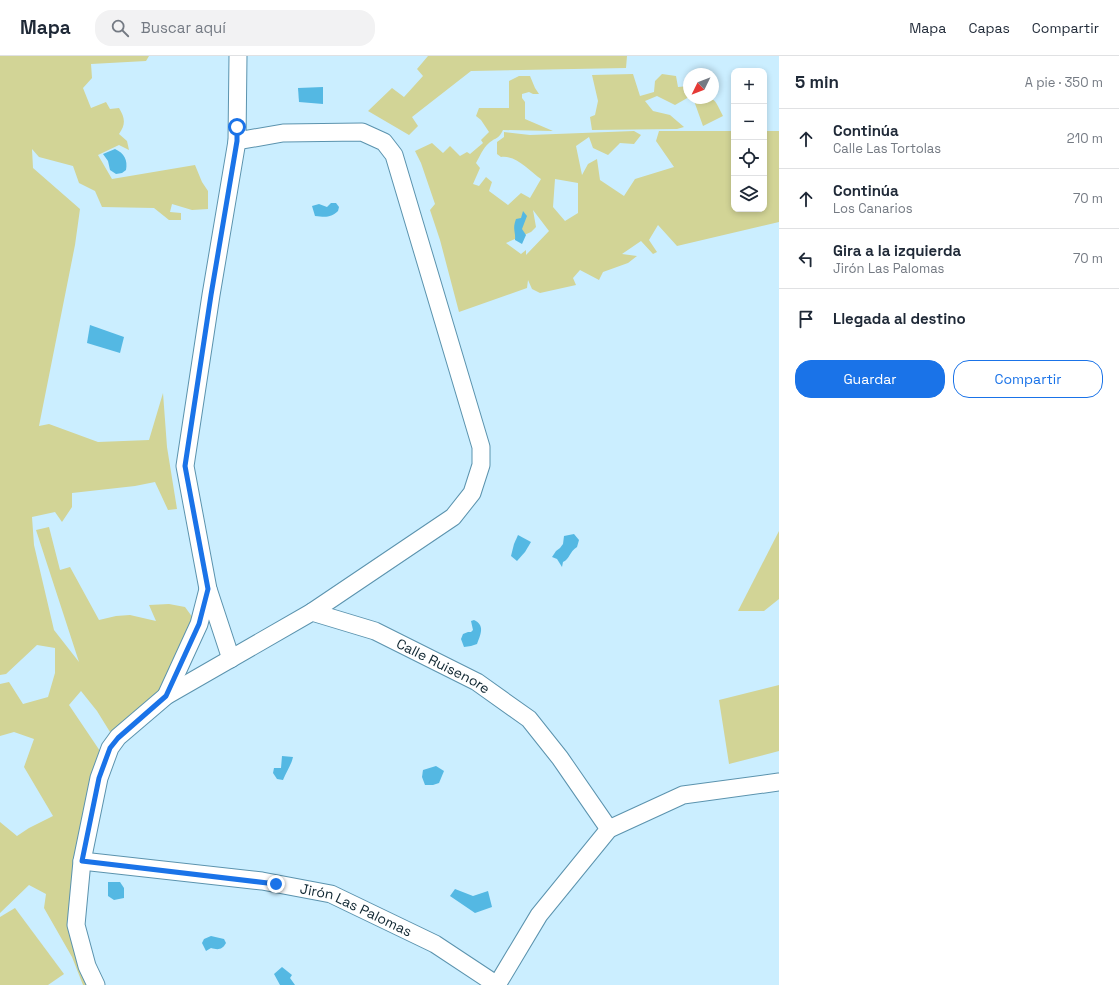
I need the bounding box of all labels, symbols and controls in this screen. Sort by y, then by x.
search box [95,10,375,46]
text: Mapa [20,15,71,40]
icon: search [109,17,131,39]
text: Buscar aquí [141,18,226,37]
text: Mapa [909,19,946,37]
text: Capas [968,19,1010,37]
text: Compartir [1032,19,1099,37]
north arrow [683,68,719,104]
map controls [731,68,767,212]
button: + [731,68,767,104]
text: 5 min [795,71,839,93]
text: A pie · 350 m [1025,74,1103,91]
button: − [731,104,767,140]
route start [228,118,246,136]
text: Continúa [833,121,899,140]
icon: ahead [795,128,817,150]
text: 210 m [1067,130,1103,147]
button: locate [731,140,767,176]
text: Calle Las Tortolas [833,140,941,157]
button: layers [731,176,767,212]
text: Continúa [833,181,899,200]
icon: ahead [795,188,817,210]
text: 70 m [1073,190,1103,207]
text: Los Canarios [833,200,913,217]
text: Gira a la izquierda [833,241,961,260]
icon: left [795,248,817,270]
text: 70 m [1073,250,1103,267]
text: Jirón Las Palomas [833,260,944,277]
icon: arrive [795,308,817,330]
text: Llegada al destino [833,309,966,328]
button: Guardar [795,360,945,398]
button: Compartir [953,360,1103,398]
street label: Calle Ruisenore [393,634,494,697]
route end [267,875,285,893]
street label: Jirón Las Palomas [298,879,415,941]

